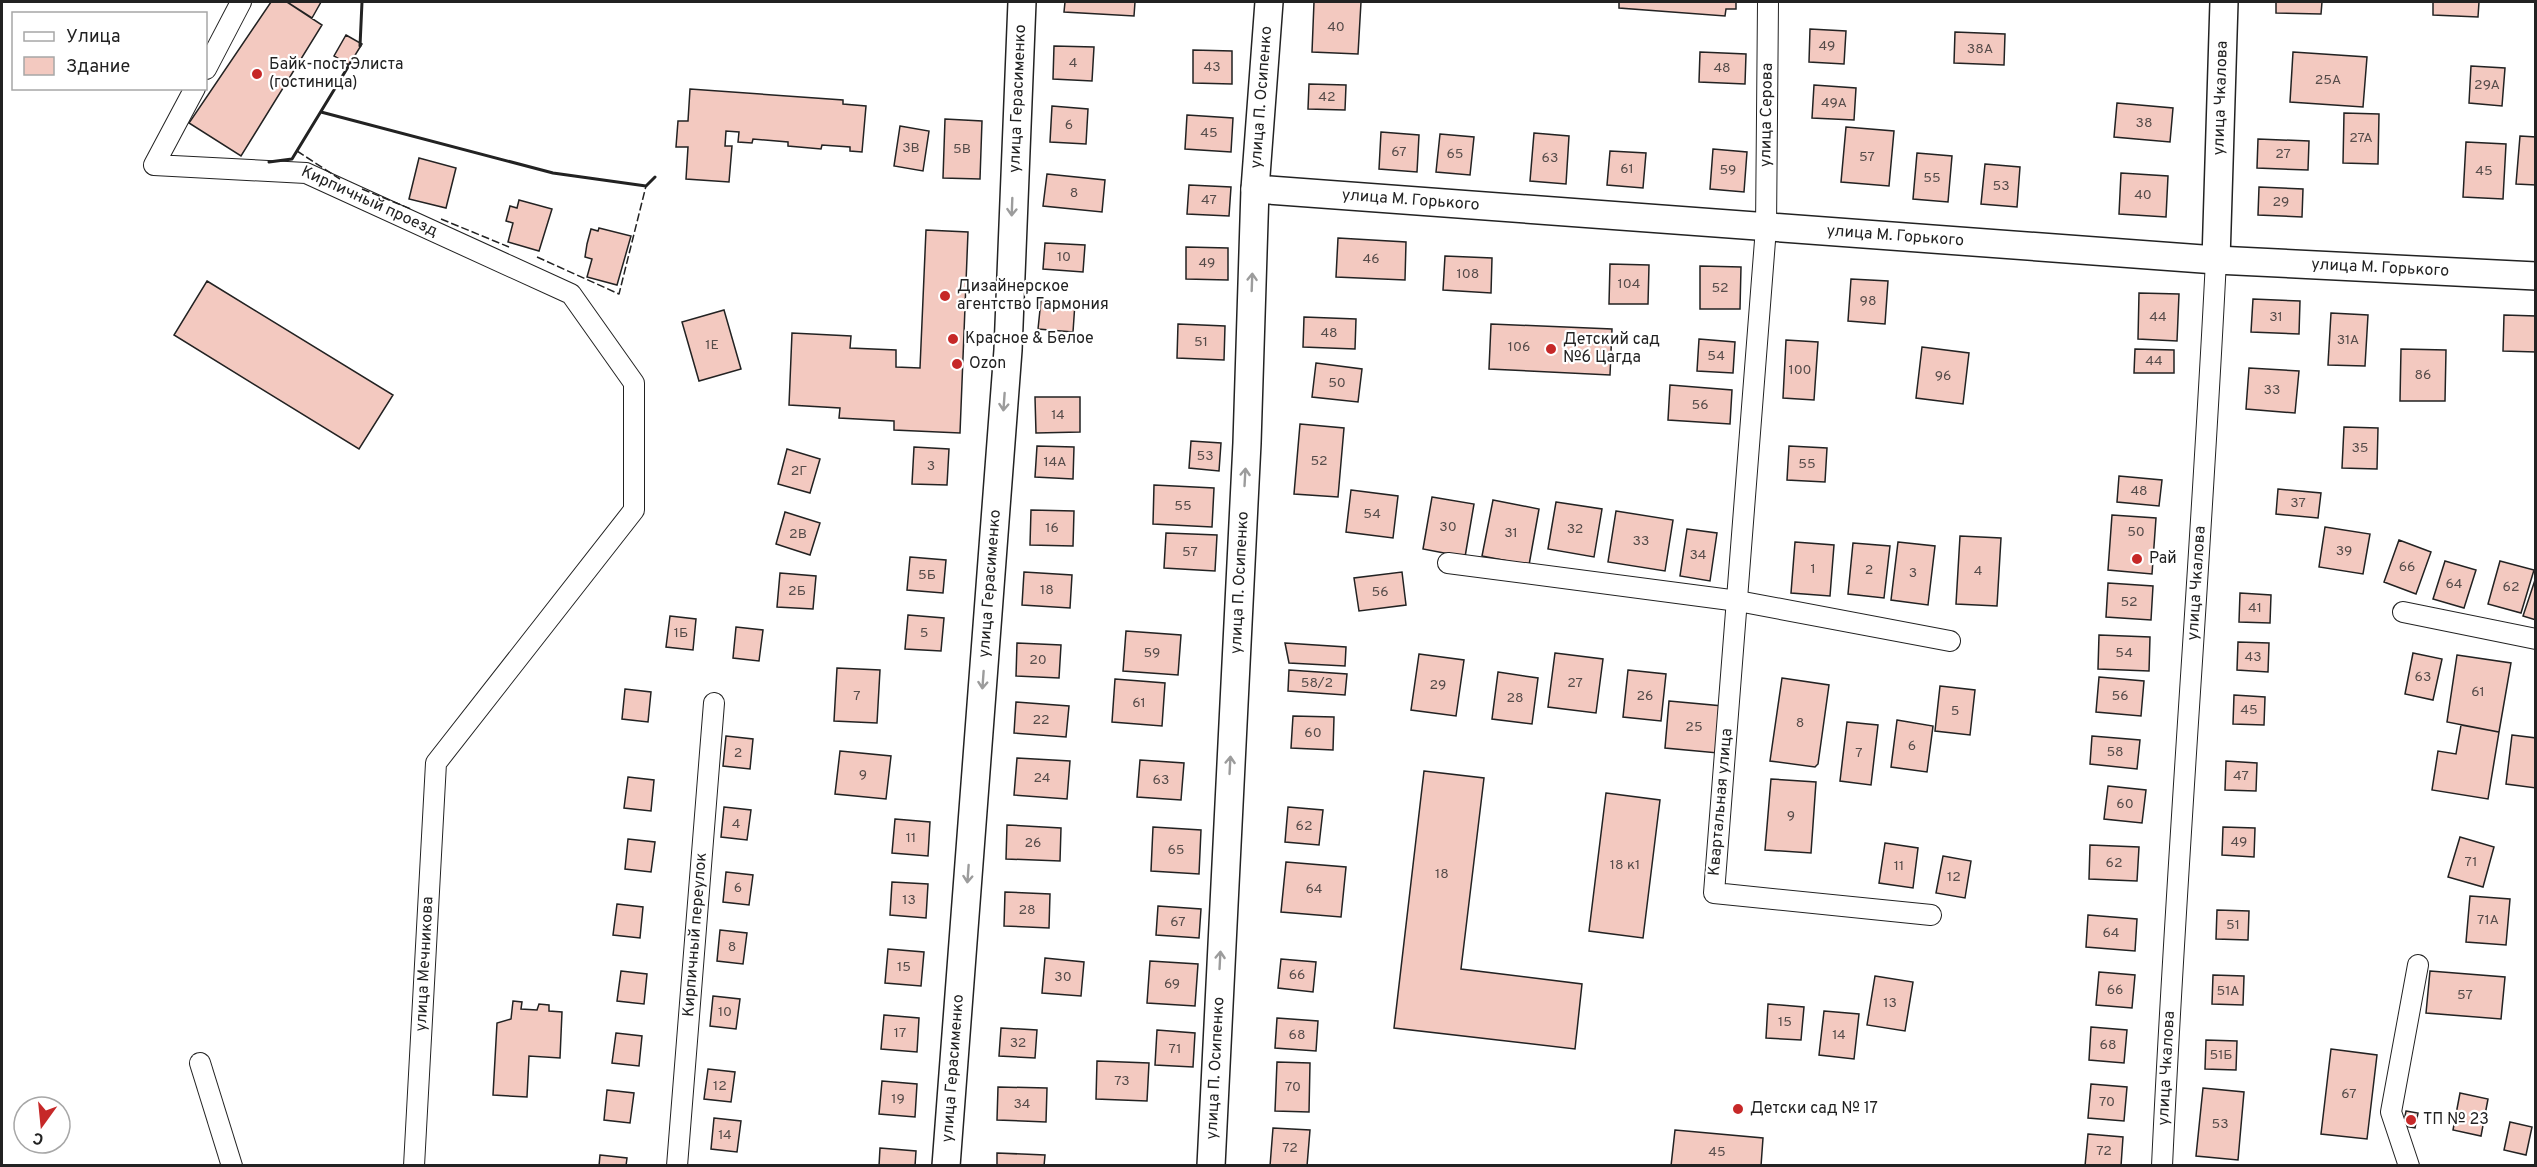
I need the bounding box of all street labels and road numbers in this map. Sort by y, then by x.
street label: улица Герасименко [1005,24,1031,173]
street label: улица П. Осипенко [1247,25,1277,169]
street label: улица Чкалова [2209,40,2233,156]
street label: улица Серова [1756,63,1778,167]
street label: Кирпичный проезд [298,162,441,242]
street label: улица М. Горького [1341,185,1480,216]
street label: улица М. Горького [1826,221,1965,251]
street label: улица М. Горького [2311,255,2450,282]
street label: улица Герасименко [975,509,1006,658]
street label: улица П. Осипенко [1227,511,1254,655]
street label: улица Чкалова [2183,525,2211,641]
street label: Квартальная улица [1705,727,1737,877]
street label: Кирпичный переулок [679,852,712,1018]
street label: улица Мечникова [411,896,439,1032]
street label: улица Герасименко [938,993,969,1143]
street label: улица П. Осипенко [1202,996,1229,1140]
street label: улица Чкалова [2154,1010,2180,1126]

